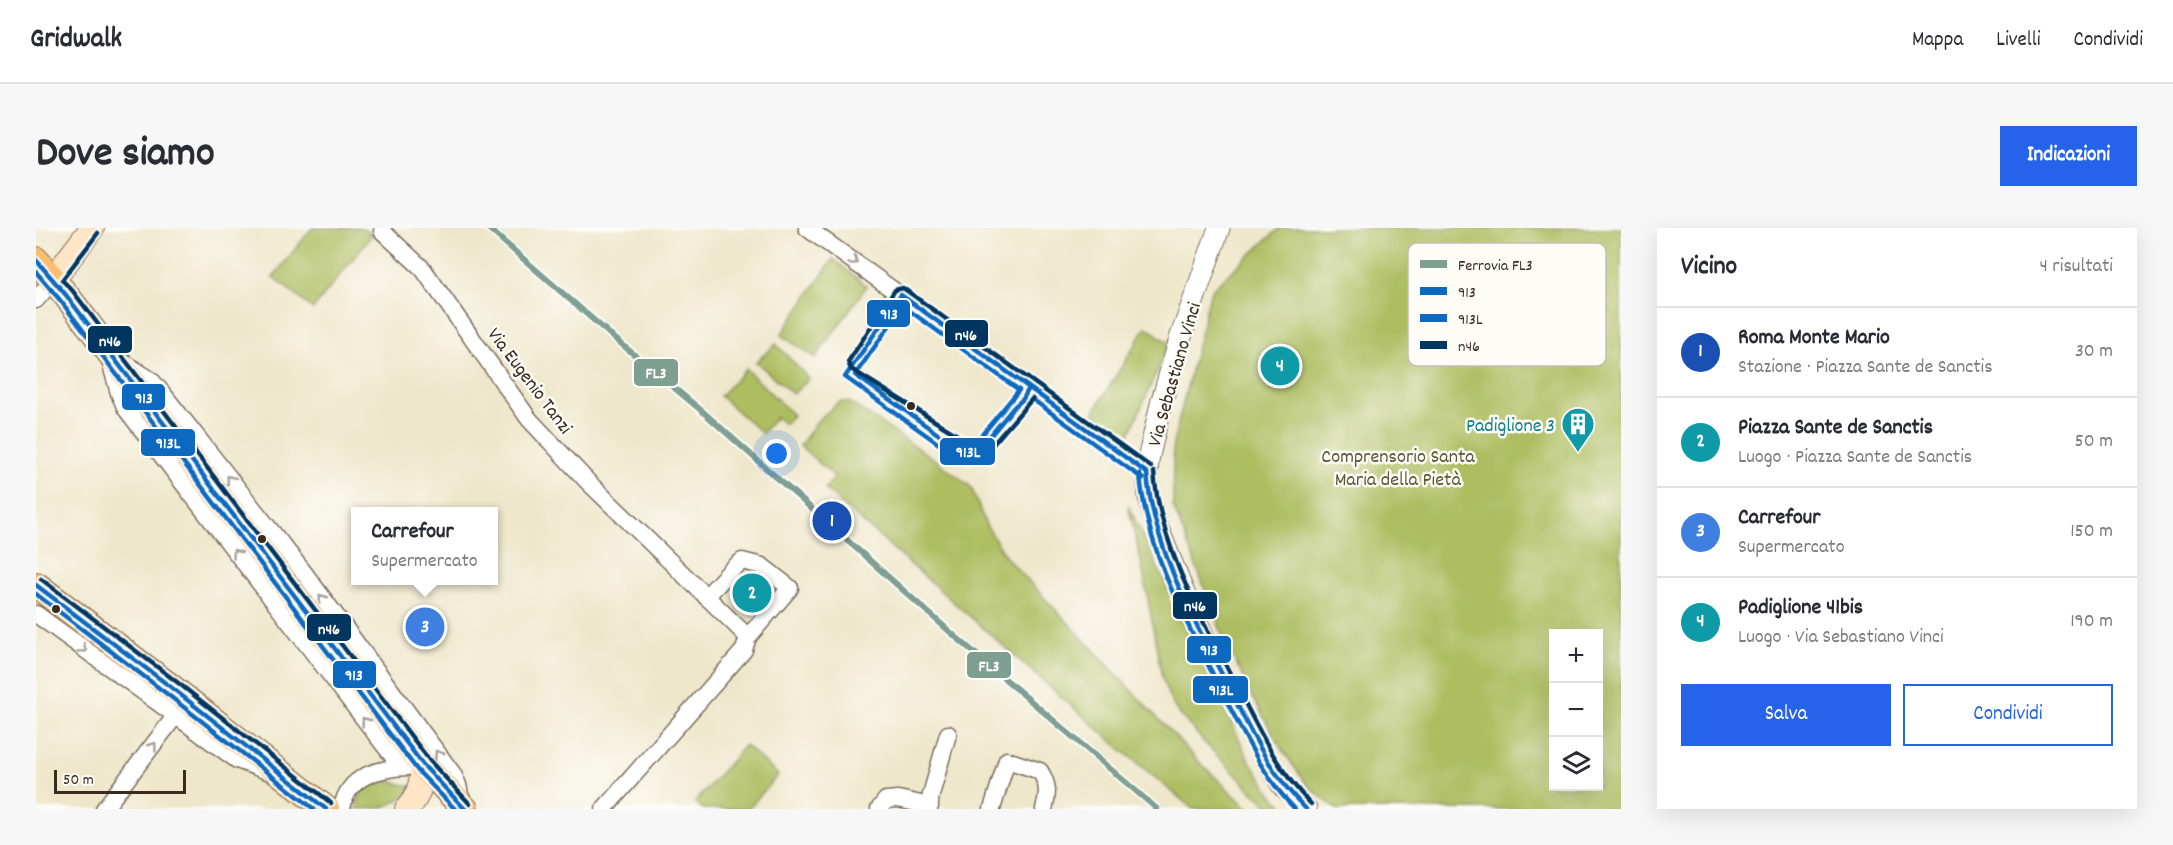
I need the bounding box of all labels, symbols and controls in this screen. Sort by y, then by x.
text: Gridwalk [30,21,122,61]
text: Mappa [1912,26,1963,56]
text: Livelli [1996,26,2041,56]
text: Condividi [2074,26,2143,56]
text: Dove siamo [36,126,215,186]
button: Indicazioni [2000,126,2137,186]
legend [1408,243,1606,366]
text: Vicino [1681,249,1737,286]
text: 4 risultati [2039,253,2113,281]
one-way arrow [847,254,858,265]
text: Ferrovia FL3 [1458,255,1533,278]
text: 913 [1458,282,1476,305]
line badge: 913 [866,299,911,328]
street label: Via Sebastiano Vinci [1142,299,1210,450]
text: 913 [880,304,898,327]
text: 913L [1458,309,1483,332]
line badge: n46 [944,319,989,348]
street label: Via Eugenio Tanzi [479,323,578,441]
text: Roma Monte Mario [1738,323,1890,354]
line badge: n46 [87,325,133,354]
text: n46 [955,325,977,348]
text: n46 [99,331,121,354]
text: n46 [1458,336,1480,359]
text: 1 [1698,338,1703,366]
text: 30 m [2075,338,2113,366]
pin: 4 [1260,344,1300,388]
text: Stazione · Piazza Sante de Sanctis [1738,354,1993,382]
line badge: FL3 [633,358,679,387]
text: FL3 [646,363,666,386]
line badge: 913 [121,383,166,411]
text: 913 [135,388,153,411]
unlabelled marker [905,400,917,412]
building icon: Padiglione 3 [1560,406,1596,453]
place label: Padiglione 3 [1466,413,1555,441]
text: Piazza Sante de Sanctis [1738,413,1933,444]
line badge: 913L [140,428,196,457]
text: 2 [1696,428,1705,456]
text: 50 m [2075,428,2113,456]
text: 913L [156,433,181,456]
line badge: 913L [939,437,996,466]
your location [762,439,791,468]
text: 913L [956,442,981,465]
park label: Comprensorio Santa Maria della Pietà [1321,444,1475,495]
text: Luogo · Piazza Sante de Sanctis [1738,444,1972,472]
one-way arrow [226,475,237,486]
pin: 1 [812,498,852,544]
text: Carrefour [1738,503,1820,534]
popup [351,507,498,585]
text: Carrefour [371,517,454,548]
text: 3 [1696,518,1705,546]
text: 150 m [2070,518,2113,546]
unlabelled marker [256,533,268,545]
text: Supermercato [1738,534,1845,562]
text: Supermercato [371,548,478,576]
one-way arrow [233,549,244,560]
pin: 2 [732,570,772,616]
line badge: n46 [1172,591,1218,620]
one-way arrow [318,593,329,604]
text: Padiglione 41bis [1738,593,1863,624]
text: n46 [1184,596,1206,619]
unlabelled marker [50,603,62,615]
pin: 3 [406,604,444,650]
text: 4 [1696,608,1705,636]
text: 190 m [2070,608,2113,636]
line badge: n46 [306,613,352,642]
text: n46 [318,619,340,642]
text: Luogo · Via Sebastiano Vinci [1738,624,1944,652]
map controls [1549,629,1603,791]
button: + [1549,629,1603,683]
line badge: 913 [1186,635,1232,664]
text: 913 [1200,640,1218,663]
one-way arrow [76,642,87,653]
line badge: FL3 [966,651,1012,679]
text: FL3 [979,656,999,679]
line badge: 913 [332,660,377,689]
text: 913 [345,665,363,688]
line badge: 913L [1192,675,1249,704]
text: 913L [1209,680,1234,703]
button: − [1549,683,1603,737]
button: Salva [1681,684,1891,746]
button: Condividi [1903,684,2113,746]
one-way arrow [361,717,372,728]
button: layers [1549,737,1603,791]
one-way arrow [145,742,156,753]
one-way arrow [434,750,445,761]
scale bar [54,767,186,794]
text: 50 m [63,769,94,792]

